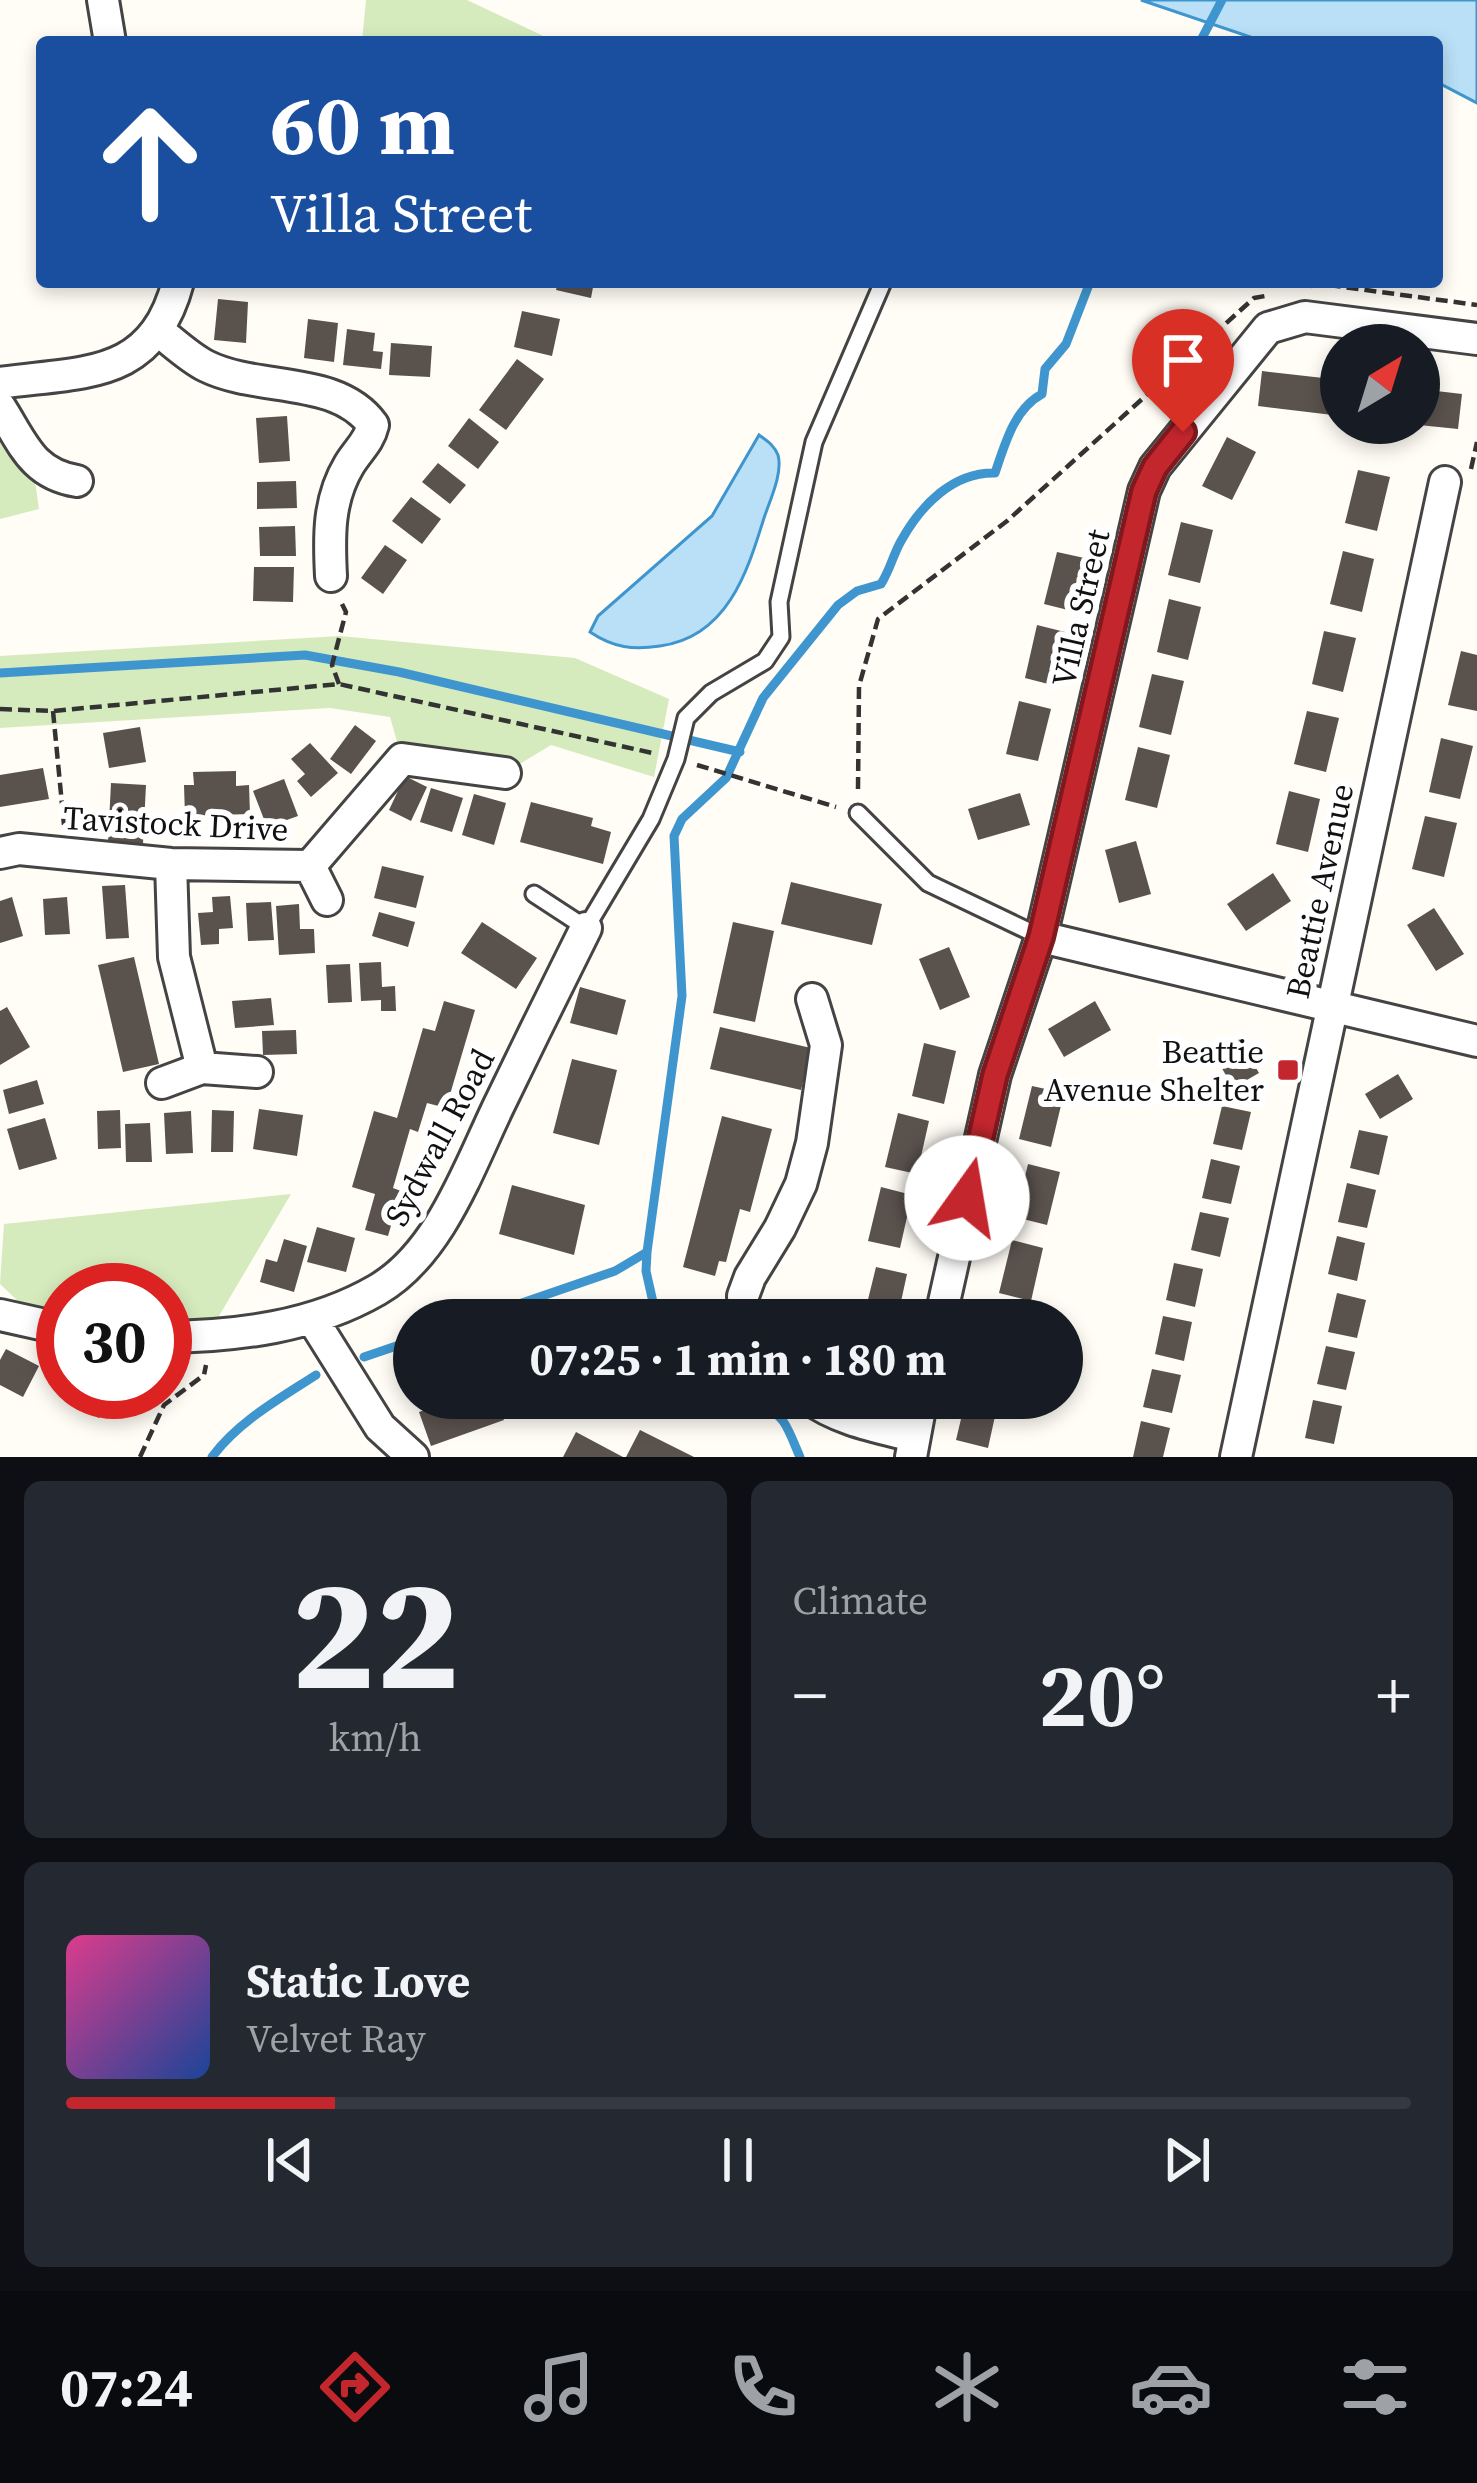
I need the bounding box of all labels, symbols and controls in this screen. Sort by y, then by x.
text: 60 m [270,67,455,182]
icon: ahead [72,84,228,240]
text: Villa Street [270,176,532,250]
pin [1132,309,1234,432]
north arrow [1320,324,1440,444]
map controls [1320,324,1440,444]
icon: arrive [1150,327,1216,393]
street label: Villa Street [1041,525,1120,691]
street label: Beattie Avenue [1275,780,1364,1003]
street label: Tavistock Drive [62,795,290,852]
place label: Beattie Avenue Shelter [1044,1029,1264,1112]
street label: Sydwall Road [374,1041,505,1234]
marker: Beattie Avenue Shelter [1275,1057,1301,1083]
position arrow [904,1135,1030,1261]
speed limit sign: 30 [36,1263,192,1419]
text: 07:25 · 1 min · 180 m [530,1328,946,1390]
text: 22 [291,1526,460,1740]
text: Climate [793,1574,928,1627]
text: 20° [1038,1633,1165,1756]
text: − [793,1650,827,1740]
text: + [1376,1650,1411,1740]
text: km/h [329,1711,422,1764]
text: Static Love [246,1950,470,2012]
text: Velvet Ray [246,2012,426,2065]
icon: previous [257,2127,323,2193]
icon: pause [705,2127,771,2193]
icon: next [1154,2127,1220,2193]
icon: directions [313,2345,397,2429]
icon: music [517,2345,601,2429]
icon: phone [721,2345,805,2429]
icon: climate [925,2345,1009,2429]
icon: car [1129,2345,1213,2429]
icon: filters [1333,2345,1417,2429]
text: 07:24 [60,2350,193,2424]

